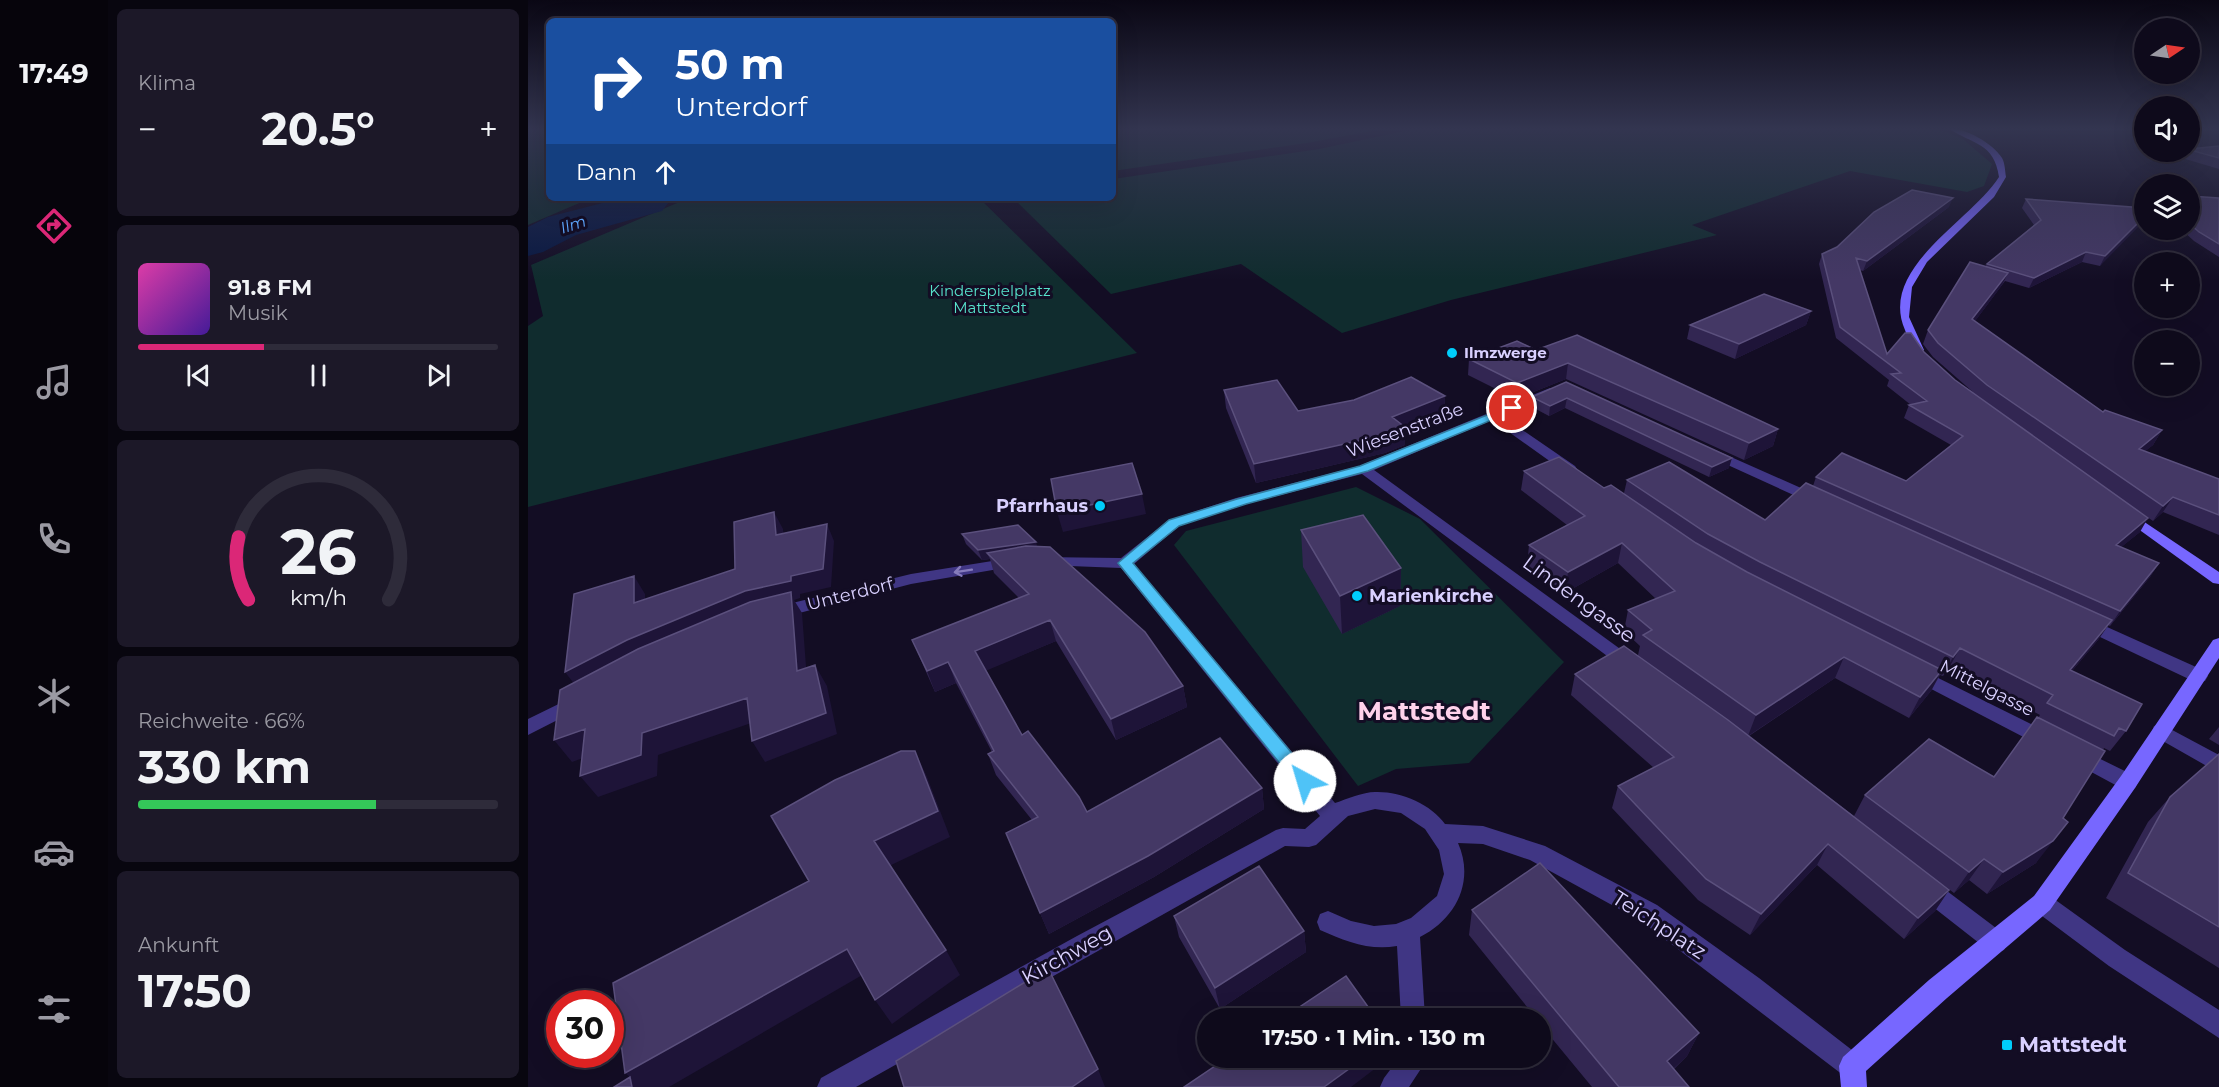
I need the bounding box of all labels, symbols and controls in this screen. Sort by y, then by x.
north arrow [2134,18,2200,84]
map controls [2134,18,2200,396]
text: 50 m [675,38,784,90]
icon: right [576,42,654,120]
text: 17:49 [19,57,89,90]
text: Klima [138,71,196,95]
text: Unterdorf [675,90,807,123]
button: sound [2134,96,2200,162]
text: 20.5° [261,101,375,156]
text: − [138,109,157,149]
text: + [479,109,498,149]
icon: ahead [649,156,682,189]
text: Dann [576,159,637,186]
button: layers [2134,174,2200,240]
icon: directions [33,205,75,247]
water label: Ilm [558,211,589,238]
button: + [2134,252,2200,318]
text: 91.8 FM [228,274,312,301]
park label: Kinderspielplatz Mattstedt [929,281,1051,317]
text: Musik [228,301,288,325]
button: − [2134,330,2200,396]
place label: Ilmzwerge [1464,343,1547,362]
marker: Ilmzwerge [1445,346,1459,360]
icon: previous [182,359,215,392]
icon: pause [302,359,335,392]
icon: next [422,359,455,392]
icon: music [33,361,75,403]
pin [1486,382,1537,433]
icon: arrive [1495,391,1528,424]
street label: Wiesenstraße [1343,398,1467,462]
place label: Pfarrhaus [996,495,1088,517]
marker: Pfarrhaus [1093,499,1107,513]
text: 26 [280,515,356,591]
icon: phone [33,518,75,560]
street label: Lindengasse [1518,549,1641,648]
one-way arrow [953,566,973,577]
street label: Unterdorf [805,572,896,615]
text: km/h [289,585,347,611]
place label: Marienkirche [1369,585,1493,607]
marker: Marienkirche [1350,589,1364,603]
street label: Mittelgasse [1936,655,2038,721]
icon: climate [33,675,75,717]
district label: Mattstedt [1357,695,1491,727]
text: Reichweite · 66% [138,709,305,733]
text: 330 km [138,739,311,794]
position arrow [1273,749,1337,813]
icon: car [33,831,75,873]
street label: Teichplatz [1608,885,1711,964]
street label: Kirchweg [1017,919,1116,990]
text: Ankunft [138,933,219,957]
text: 17:50 [138,963,252,1018]
icon: filters [33,988,75,1030]
speed limit sign: 30 [546,990,624,1068]
text: 17:50 · 1 Min. · 130 m [1262,1024,1486,1051]
place label: Mattstedt [2019,1032,2127,1057]
marker: Mattstedt [2000,1038,2014,1052]

